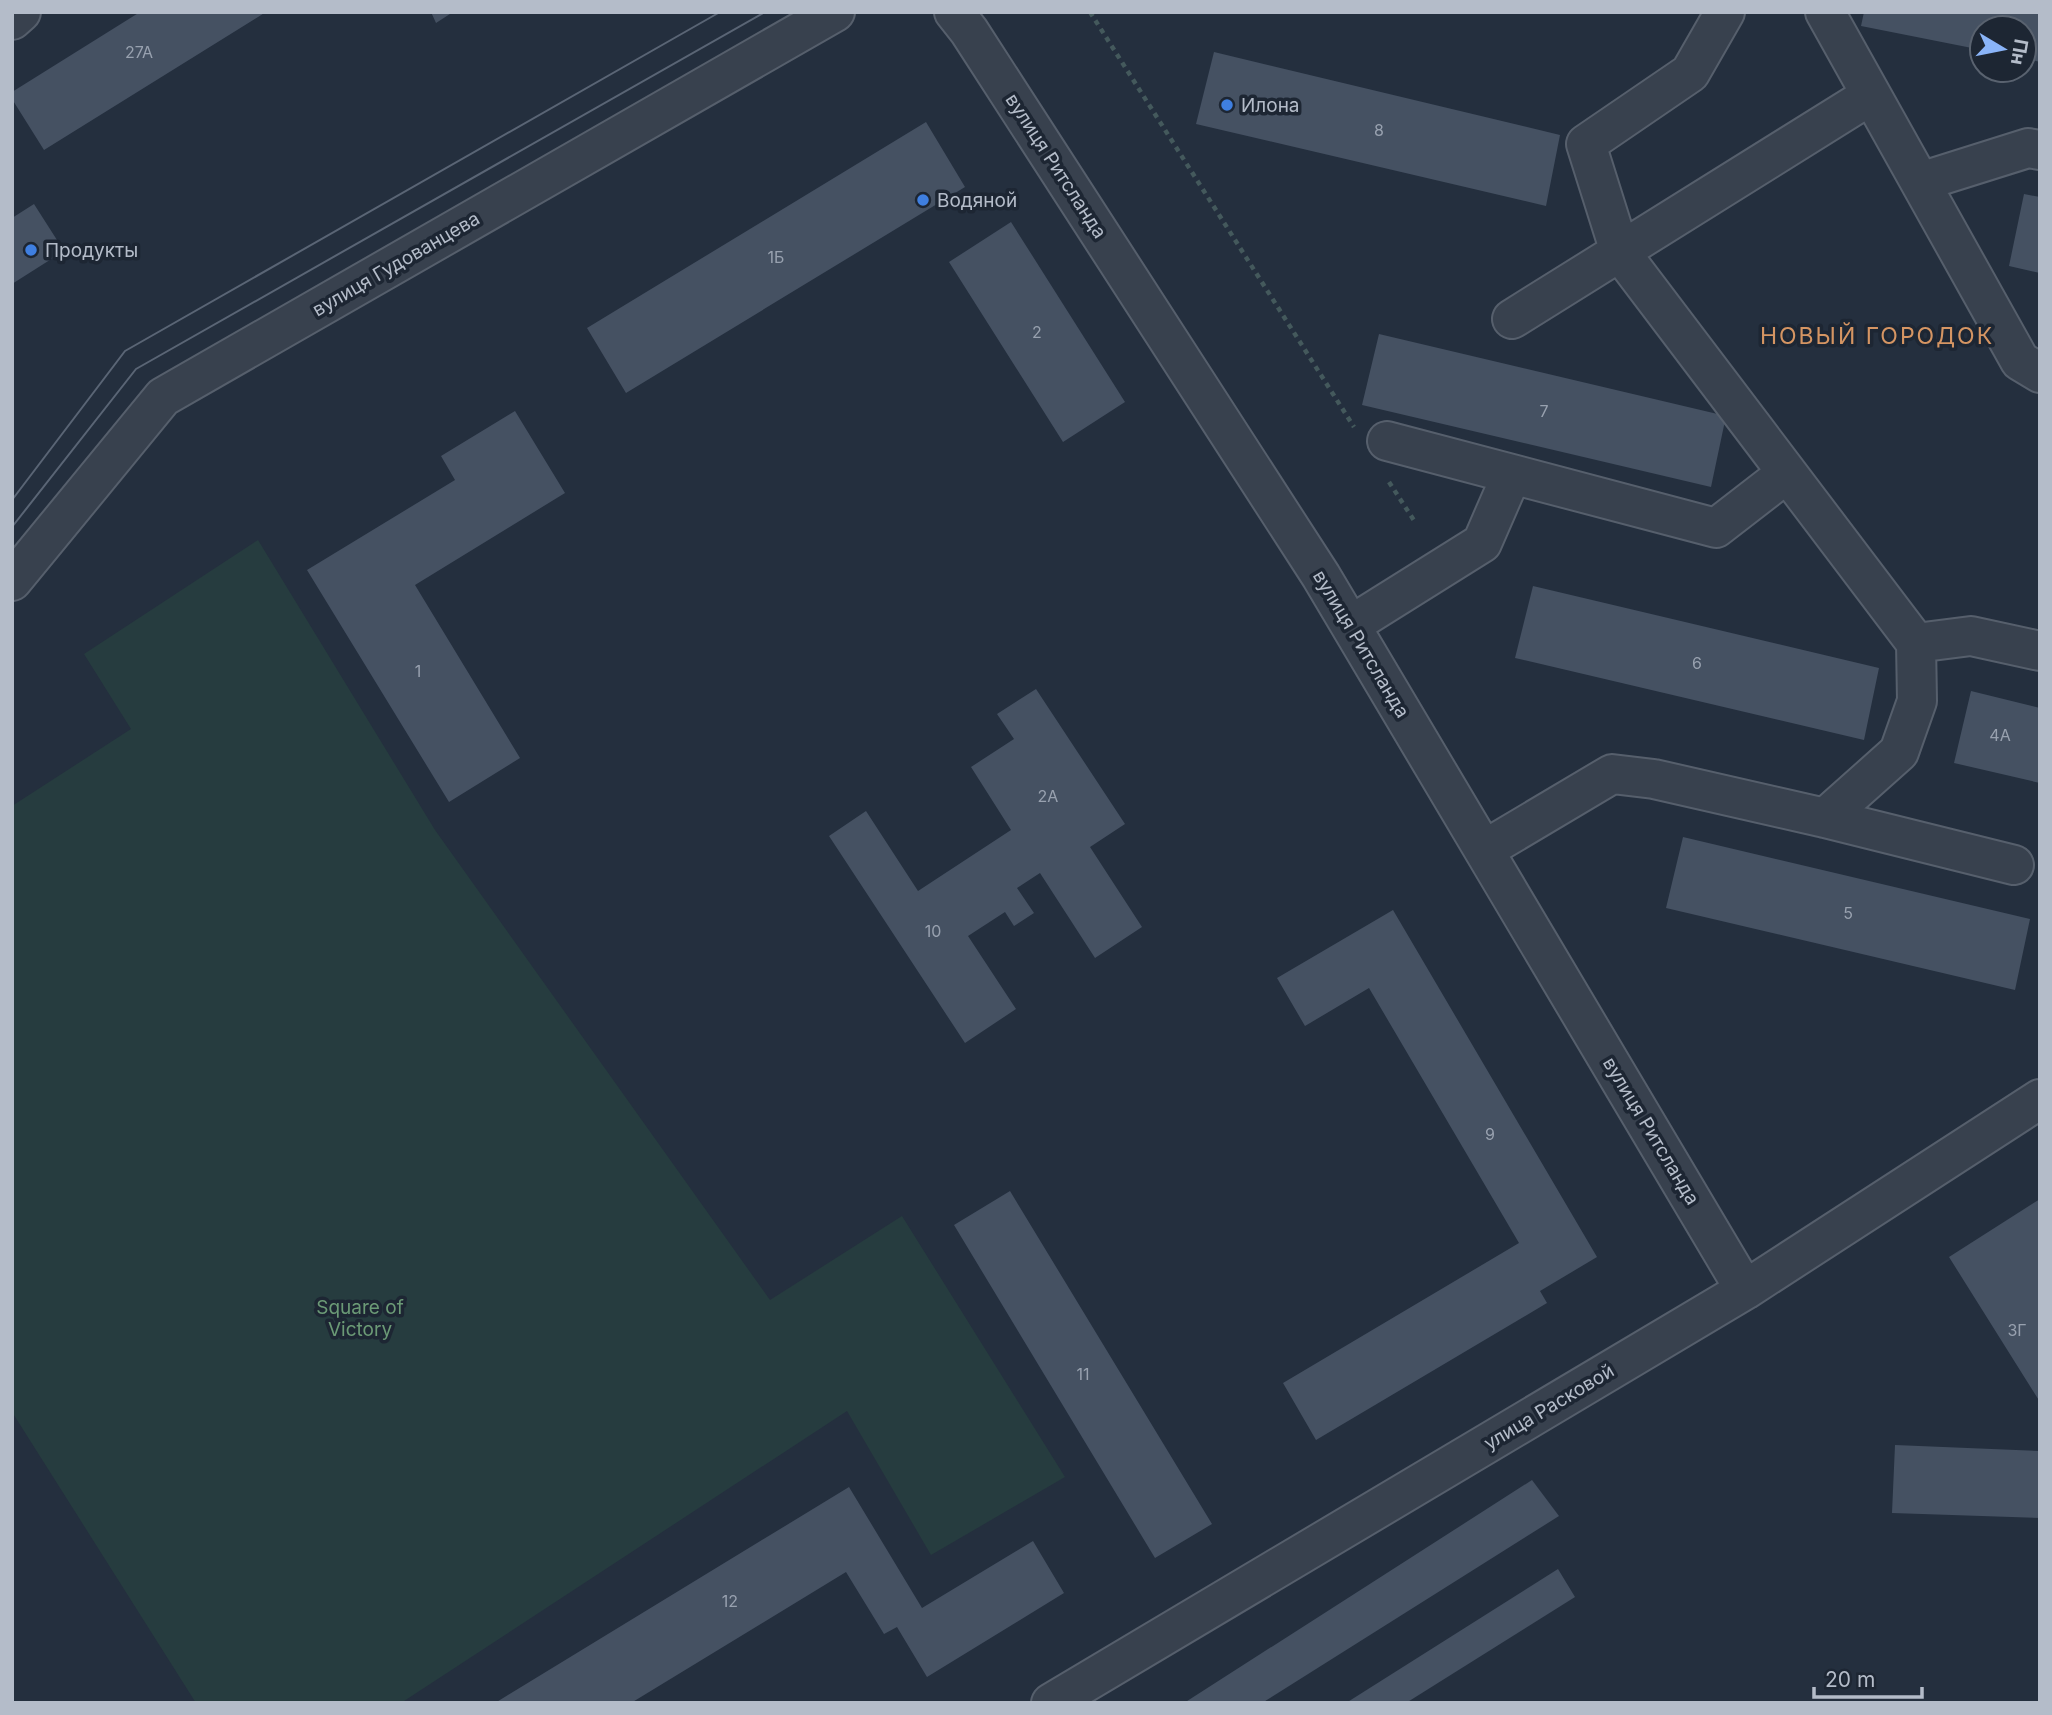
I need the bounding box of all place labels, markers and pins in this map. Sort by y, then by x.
place label: Илона [1241,94,1300,117]
marker: Илона [1219,97,1235,113]
place label: Водяной [937,189,1017,212]
marker: Водяной [915,192,931,208]
place label: Продукты [45,239,138,262]
marker: Продукты [23,242,39,258]

